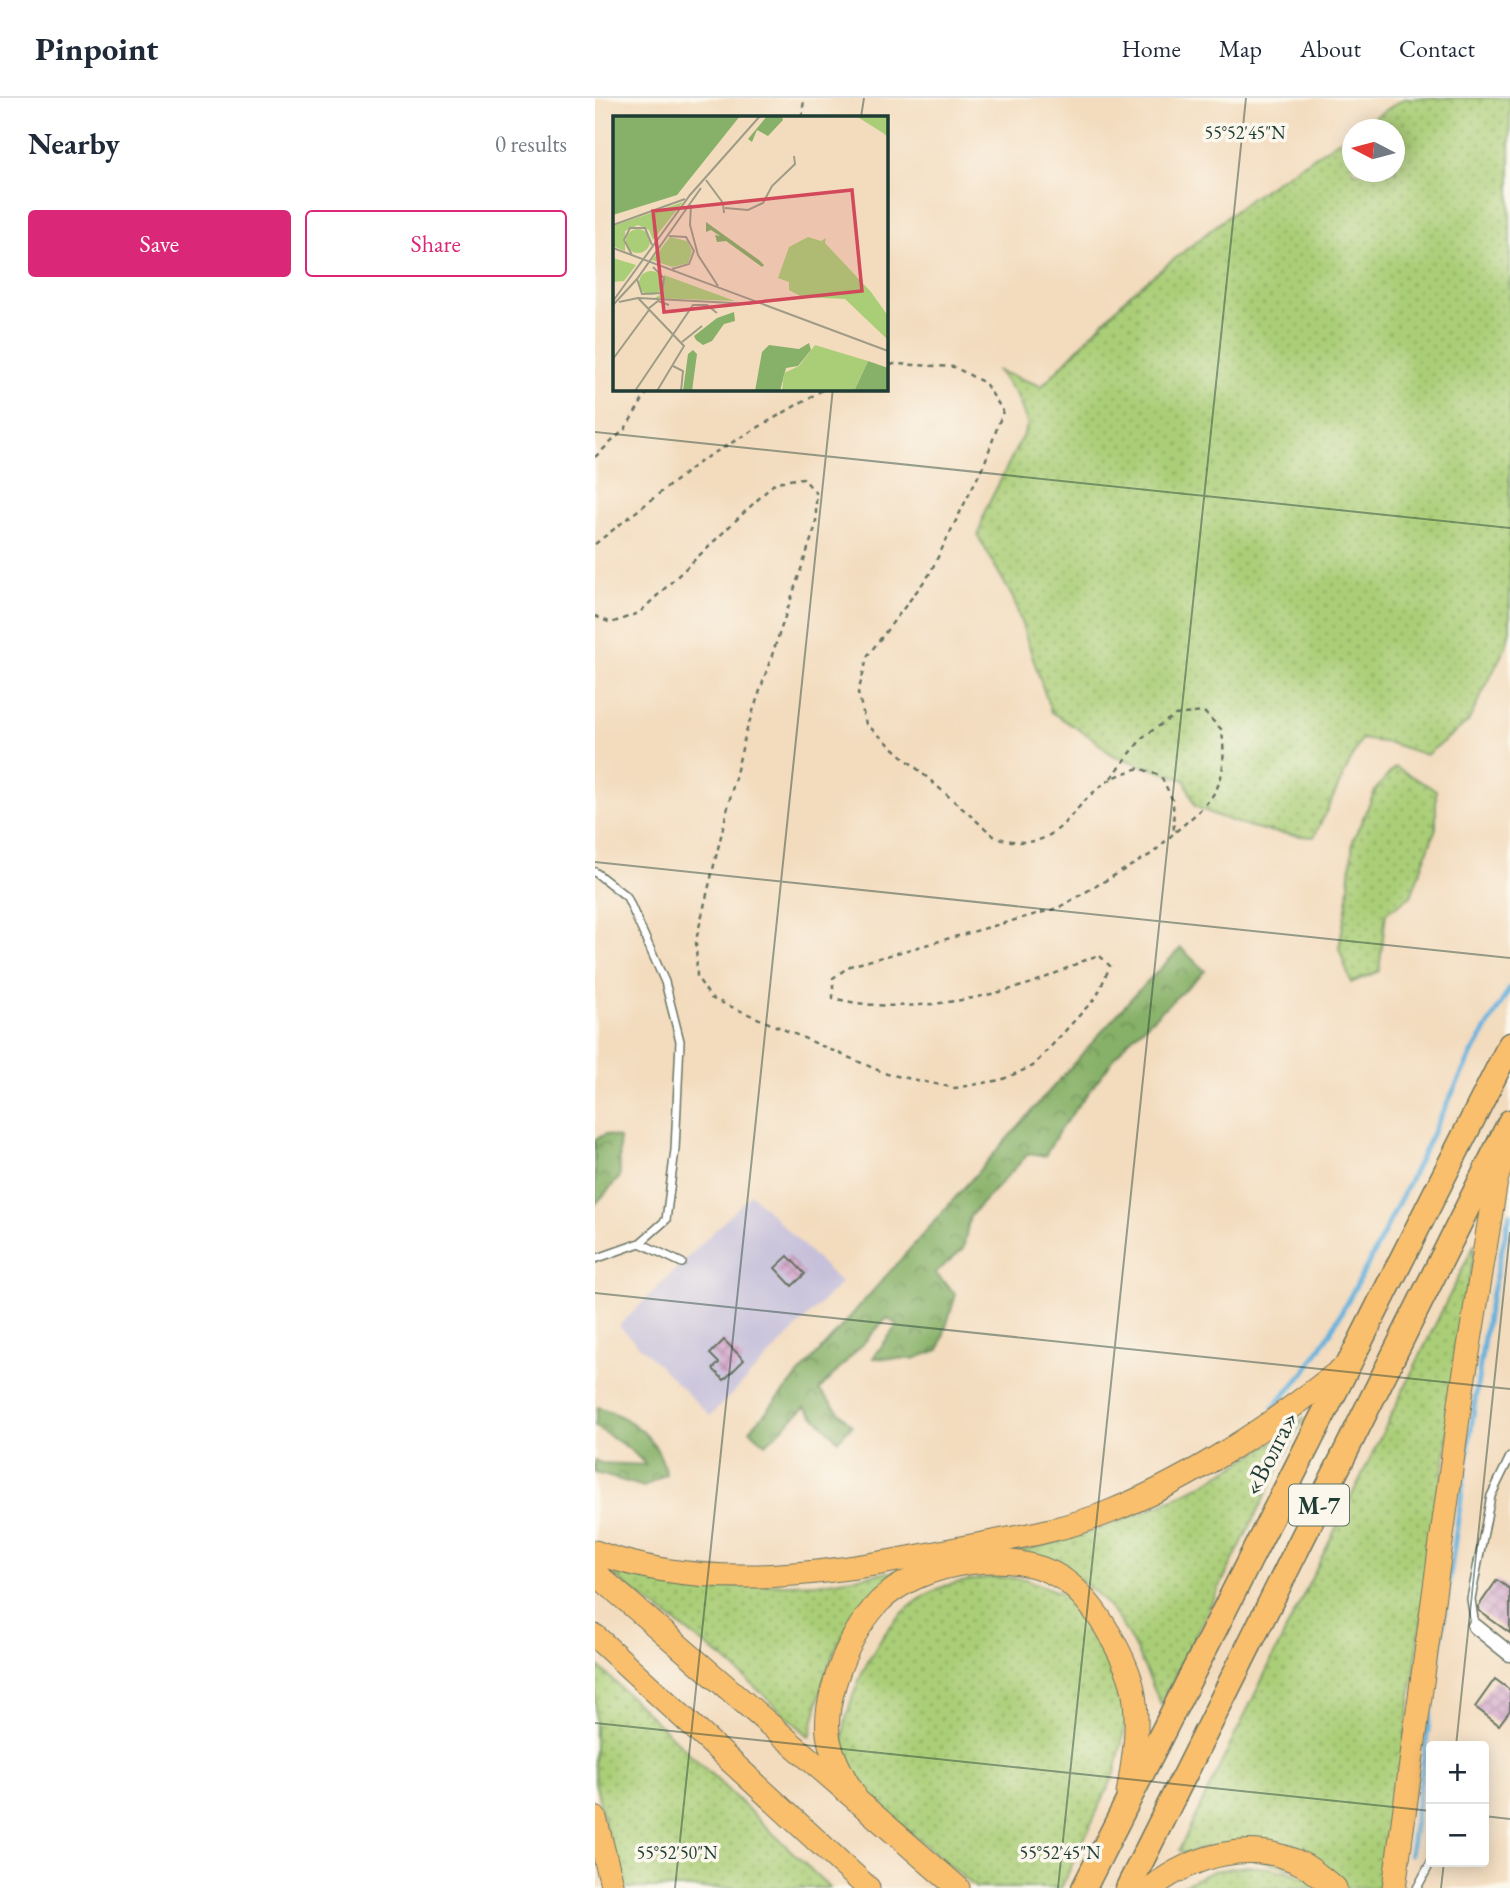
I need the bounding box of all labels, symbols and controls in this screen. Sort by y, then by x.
text: Pinpoint [35,27,158,70]
text: Home [1121,33,1181,64]
text: Map [1219,33,1262,64]
text: About [1300,33,1361,64]
text: Contact [1399,33,1475,64]
inset map [613,116,887,390]
north arrow [1342,119,1405,182]
text: 55°52'45"N [1205,121,1286,144]
text: Nearby [28,124,120,163]
text: 0 results [495,129,567,159]
button: Save [28,210,291,277]
button: Share [305,210,567,277]
street label: «Волга» [1234,1405,1306,1501]
road number: М-7 [1289,1484,1349,1526]
map controls [1426,1741,1489,1867]
button: + [1426,1741,1489,1804]
button: − [1426,1804,1489,1867]
text: 55°52'50"N [637,1841,718,1864]
text: 55°52'45"N [1020,1841,1101,1864]

